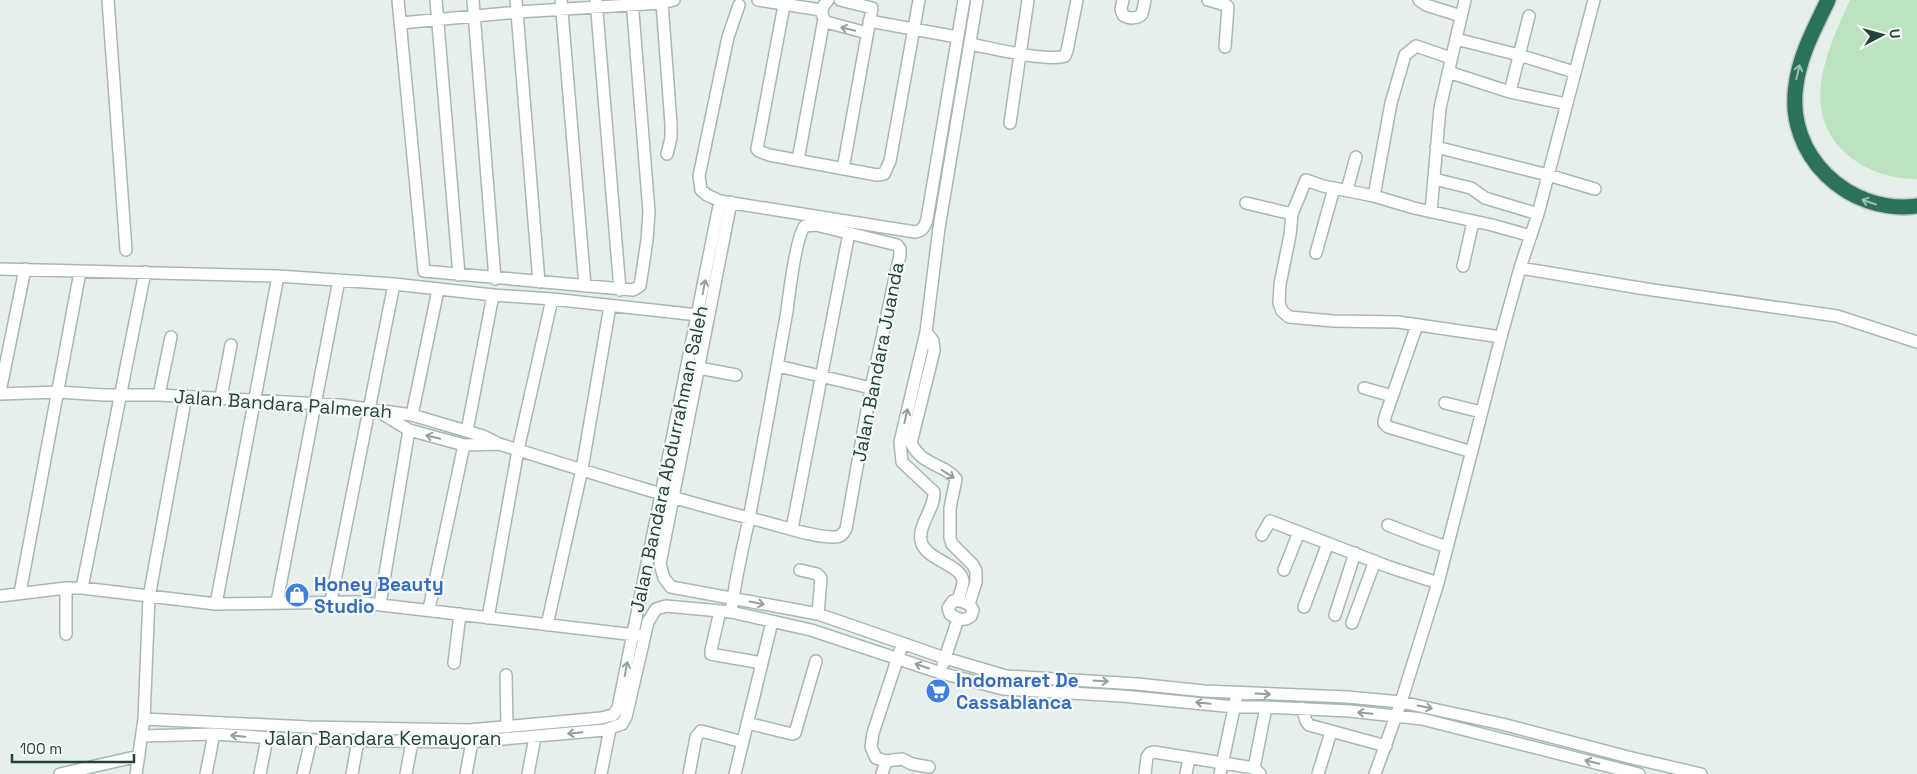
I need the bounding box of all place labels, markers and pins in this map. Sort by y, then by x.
place label: Honey Beauty Studio [314,572,444,619]
shop icon: Honey Beauty Studio [284,582,310,608]
place label: Indomaret De Cassablanca [956,668,1079,715]
supermarket icon: Indomaret De Cassablanca [925,678,951,704]

